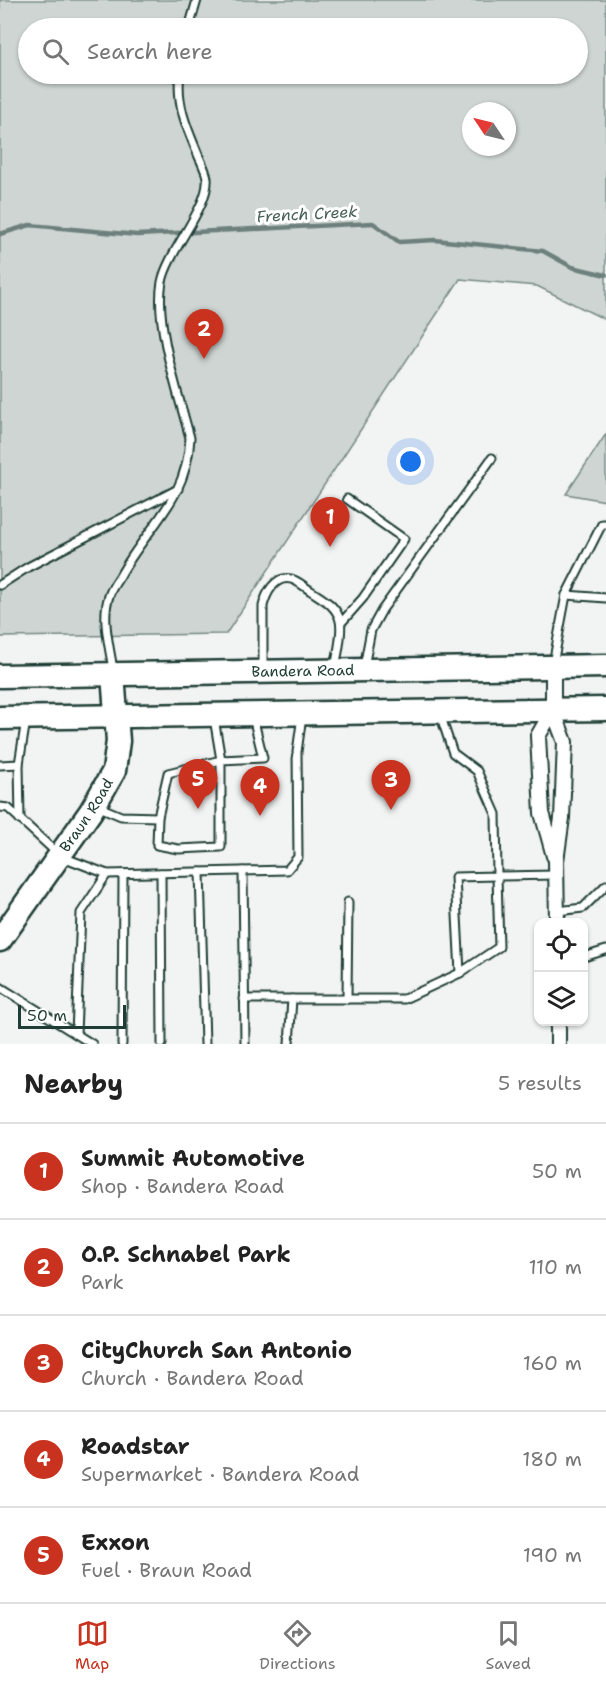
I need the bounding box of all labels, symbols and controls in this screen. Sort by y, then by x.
search box [18,18,588,84]
icon: search [39,35,72,68]
text: Search here [87,37,213,66]
north arrow [462,102,516,156]
water label: French Creek [256,201,358,227]
pin: 2 [184,310,224,359]
your location [396,447,425,476]
pin: 1 [310,498,350,547]
street label: Bandera Road [251,660,355,682]
pin: 5 [178,760,218,809]
pin: 3 [372,760,410,810]
pin: 4 [240,766,280,816]
street label: Braun Road [55,774,118,856]
map controls [534,918,588,1026]
button: locate [534,918,588,972]
button: layers [534,972,588,1026]
scale bar [18,1002,126,1030]
text: 50 m [27,1005,67,1026]
text: Nearby [24,1066,123,1101]
text: 5 results [498,1070,582,1096]
text: Summit Automotive [81,1144,305,1173]
text: 1 [39,1158,48,1184]
text: 50 m [532,1158,582,1184]
text: Shop · Bandera Road [81,1173,284,1199]
text: O.P. Schnabel Park [81,1240,291,1269]
text: 2 [37,1254,51,1280]
text: 110 m [528,1254,582,1280]
text: Park [81,1269,124,1295]
text: CityChurch San Antonio [81,1336,352,1365]
text: 3 [37,1350,51,1376]
text: 160 m [523,1350,582,1376]
text: Church · Bandera Road [81,1365,304,1391]
text: Roadstar [81,1432,190,1461]
text: 4 [37,1446,51,1472]
text: 180 m [522,1446,582,1472]
text: Supermarket · Bandera Road [81,1461,359,1487]
text: Exxon [81,1528,150,1557]
text: 5 [37,1542,50,1568]
text: 190 m [523,1542,582,1568]
text: Fuel · Braun Road [81,1557,252,1583]
tab: Map [75,1617,109,1674]
tab: Directions [259,1617,336,1674]
tab: Saved [486,1617,531,1674]

